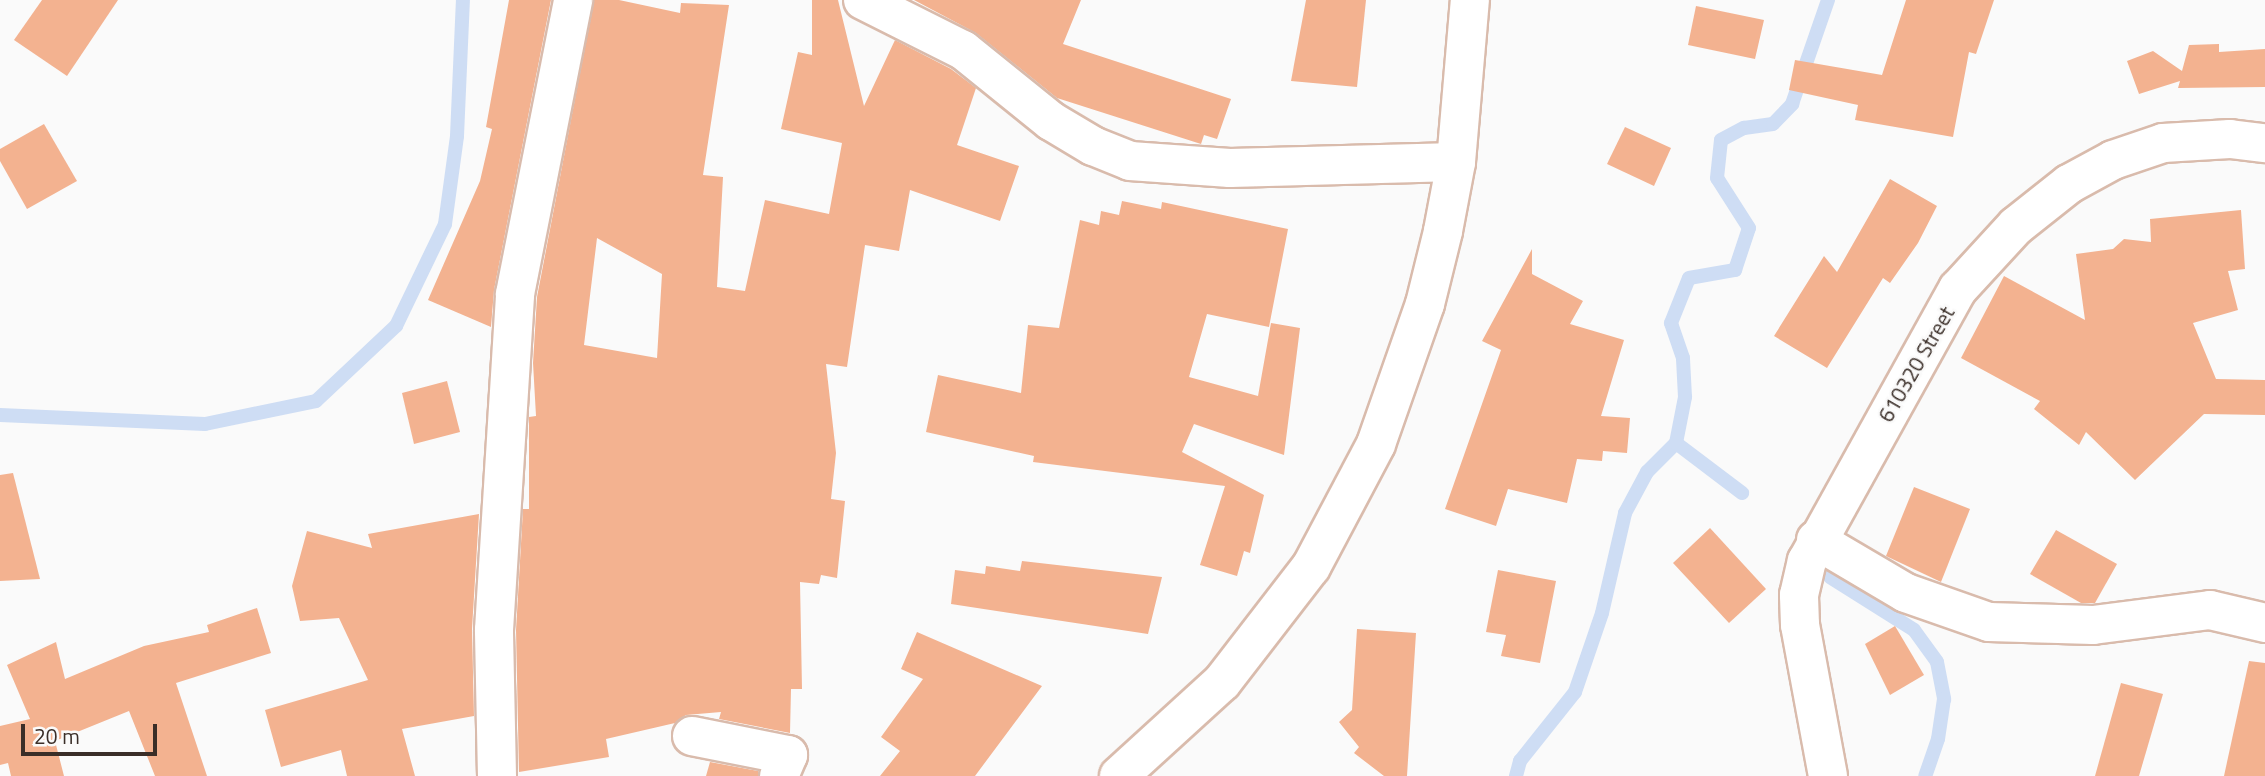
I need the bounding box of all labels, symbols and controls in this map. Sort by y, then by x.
street label: 610320 Street [1873,302,1959,426]
scale bar [24,710,161,754]
text: 20 m [34,720,80,752]

